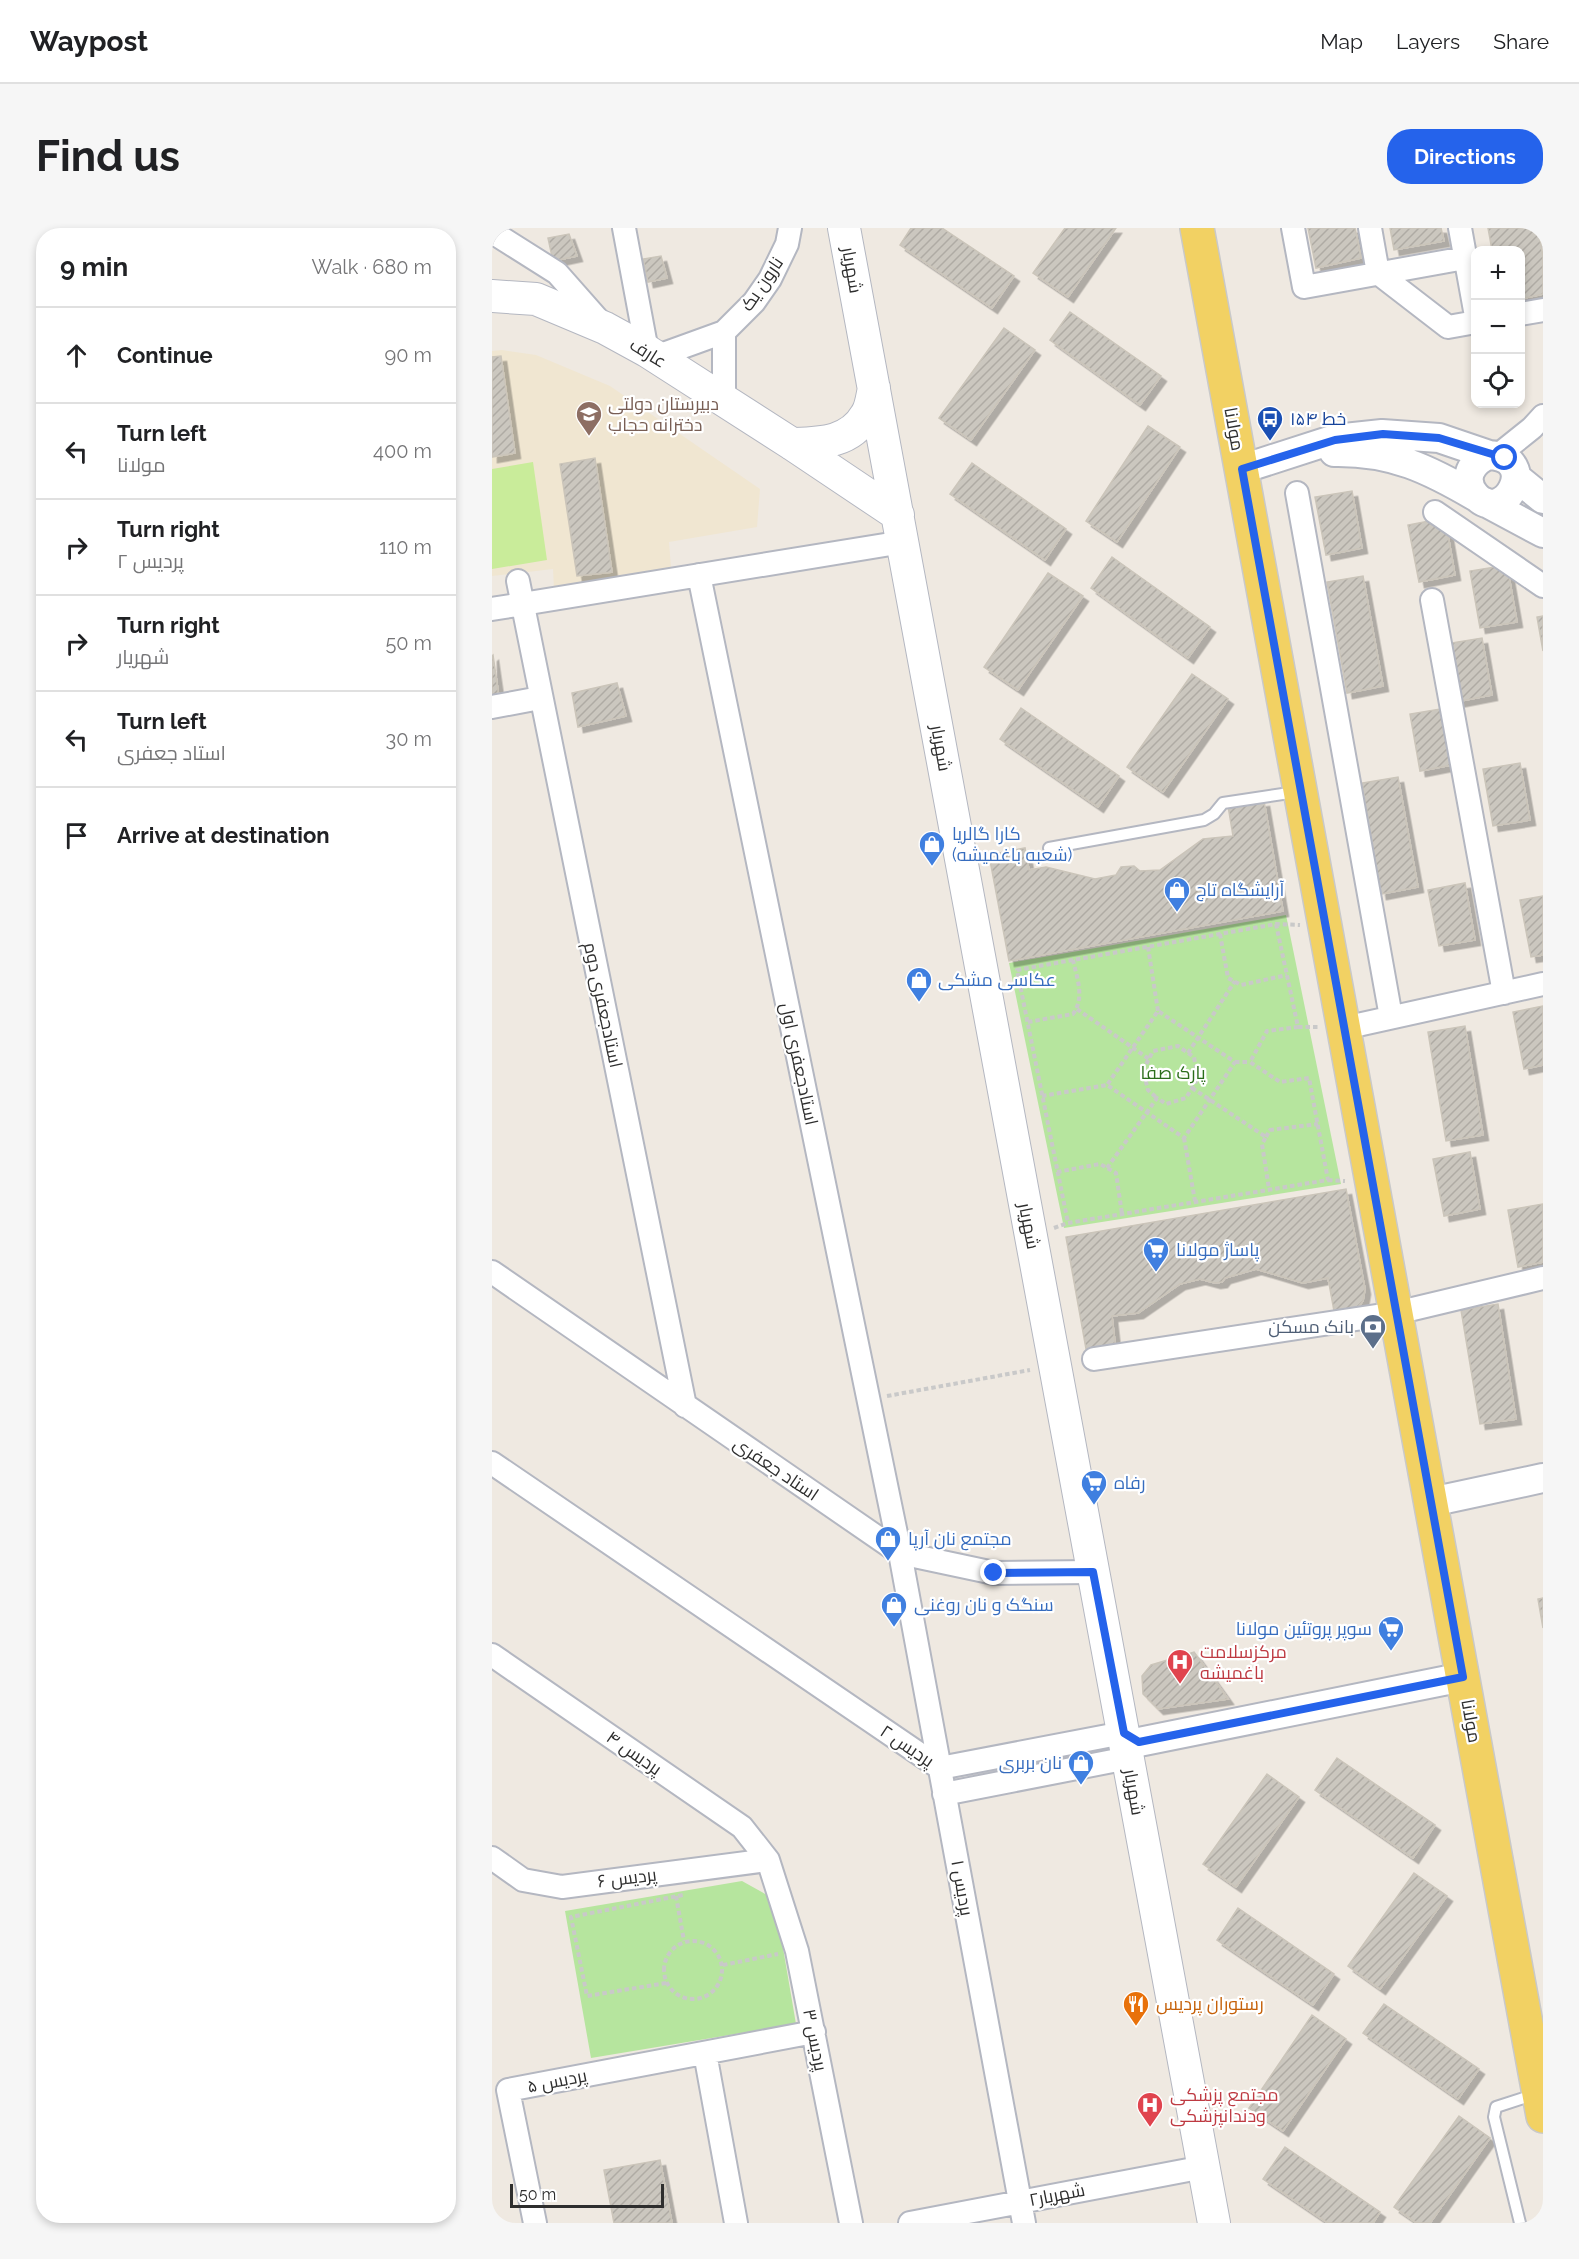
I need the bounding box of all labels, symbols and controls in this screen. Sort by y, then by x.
text: Waypost [30,25,148,58]
text: Map [1320,29,1363,54]
text: Layers [1396,29,1460,54]
text: Share [1493,29,1549,54]
button: Directions [1387,129,1543,184]
text: Find us [36,132,180,181]
street label: شهریار [837,244,867,295]
map controls [1471,246,1525,408]
button: + [1471,246,1525,300]
text: 9 min [60,252,128,282]
street label: نارون یک [736,253,788,315]
text: Walk · 680 m [312,255,432,279]
button: − [1471,300,1525,354]
street label: عارف [626,333,670,373]
icon: ahead [60,339,93,372]
text: Continue [117,342,213,368]
text: 90 m [385,343,432,367]
button: locate [1471,354,1525,408]
place label: دبیرستان دولتی دخترانه حجاب [608,393,719,436]
school or university icon: دبیرستان دولتی دخترانه حجاب [574,399,604,437]
bus stop icon: خط ۱۵۴ [1255,404,1285,442]
street label: مولانا [1219,406,1249,452]
place label: خط ۱۵۴ [1290,408,1346,429]
text: Turn left [117,420,207,446]
icon: left [60,435,93,468]
text: 400 m [373,439,432,463]
route start [1491,444,1517,470]
text: مولانا [117,453,166,477]
text: Turn right [117,516,220,542]
icon: right [60,531,93,564]
text: 110 m [379,535,432,559]
text: پردیس ۲ [117,549,184,573]
text: Turn right [117,612,220,638]
icon: right [60,627,93,660]
text: 50 m [385,631,432,655]
text: شهریار [117,645,169,669]
text: Turn left [117,708,207,734]
street label: شهریار [926,722,956,773]
icon: left [60,723,93,756]
text: 30 m [386,727,432,751]
text: استاد جعفری [117,741,226,765]
icon: arrive [60,819,93,852]
text: Arrive at destination [117,822,330,848]
place label: کارا گالریا (شعبه باغمیشه) [952,823,1073,865]
shop icon: کارا گالریا (شعبه باغمیشه) [917,829,947,867]
shop icon: آرایشگاه تاج [1162,875,1192,913]
place label: آرایشگاه تاج [1196,879,1285,902]
street label: استادجعفری دوم [578,940,627,1070]
shop icon: عکاسی مشکی [904,965,934,1003]
place label: عکاسی مشکی [938,969,1056,991]
street label: استادجعفری اول [775,1001,823,1127]
park label: پارک صفا [1140,1062,1206,1085]
street label: شهریار [1014,1200,1044,1251]
supermarket icon: پاساژ مولانا [1141,1235,1171,1273]
place label: پاساژ مولانا [1176,1239,1259,1262]
bank icon: بانک مسکن [1358,1312,1388,1350]
place label: بانک مسکن [1268,1316,1354,1338]
street label: استاد جعفری [729,1432,823,1506]
supermarket icon: رفاه [1079,1468,1109,1506]
place label: رفاه [1114,1472,1145,1494]
shop icon: مجتمع نان آرپا [873,1524,903,1562]
place label: مجتمع نان آرپا [908,1528,1012,1551]
route end [980,1559,1006,1585]
shop icon: سنگک و نان روغنی [879,1590,909,1628]
place label: سنگک و نان روغنی [914,1594,1054,1616]
supermarket icon: سوپر پروتئین مولانا [1376,1614,1406,1652]
place label: سوپر پروتئین مولانا [1236,1618,1372,1641]
place label: مرکزسلامت باغمیشه [1200,1641,1287,1683]
hospital icon: مرکزسلامت باغمیشه [1165,1647,1195,1685]
street label: مولانا [1456,1698,1486,1744]
street label: پردیس ۲ [875,1720,938,1773]
street label: پردیس ۴ [601,1726,666,1781]
shop icon: نان بربری [1066,1748,1096,1786]
place label: نان بربری [999,1752,1062,1774]
street label: شهریار [1119,1766,1149,1817]
street label: پردیس ۱ [945,1858,978,1918]
street label: پردیس ۶ [596,1863,658,1894]
restaurant icon: رستوران پردیس [1121,1989,1151,2027]
place label: رستوران پردیس [1156,1993,1264,2016]
street label: پردیس ۳ [797,2007,832,2073]
street label: پردیس ۵ [525,2064,589,2099]
place label: مجتمع پزشکی ودندانپزشکی [1170,2084,1279,2128]
hospital icon: مجتمع پزشکی ودندانپزشکی [1135,2090,1165,2128]
street label: شهریار۲ [1027,2179,1087,2211]
scale bar [510,2181,664,2208]
text: 50 m [519,2185,556,2204]

